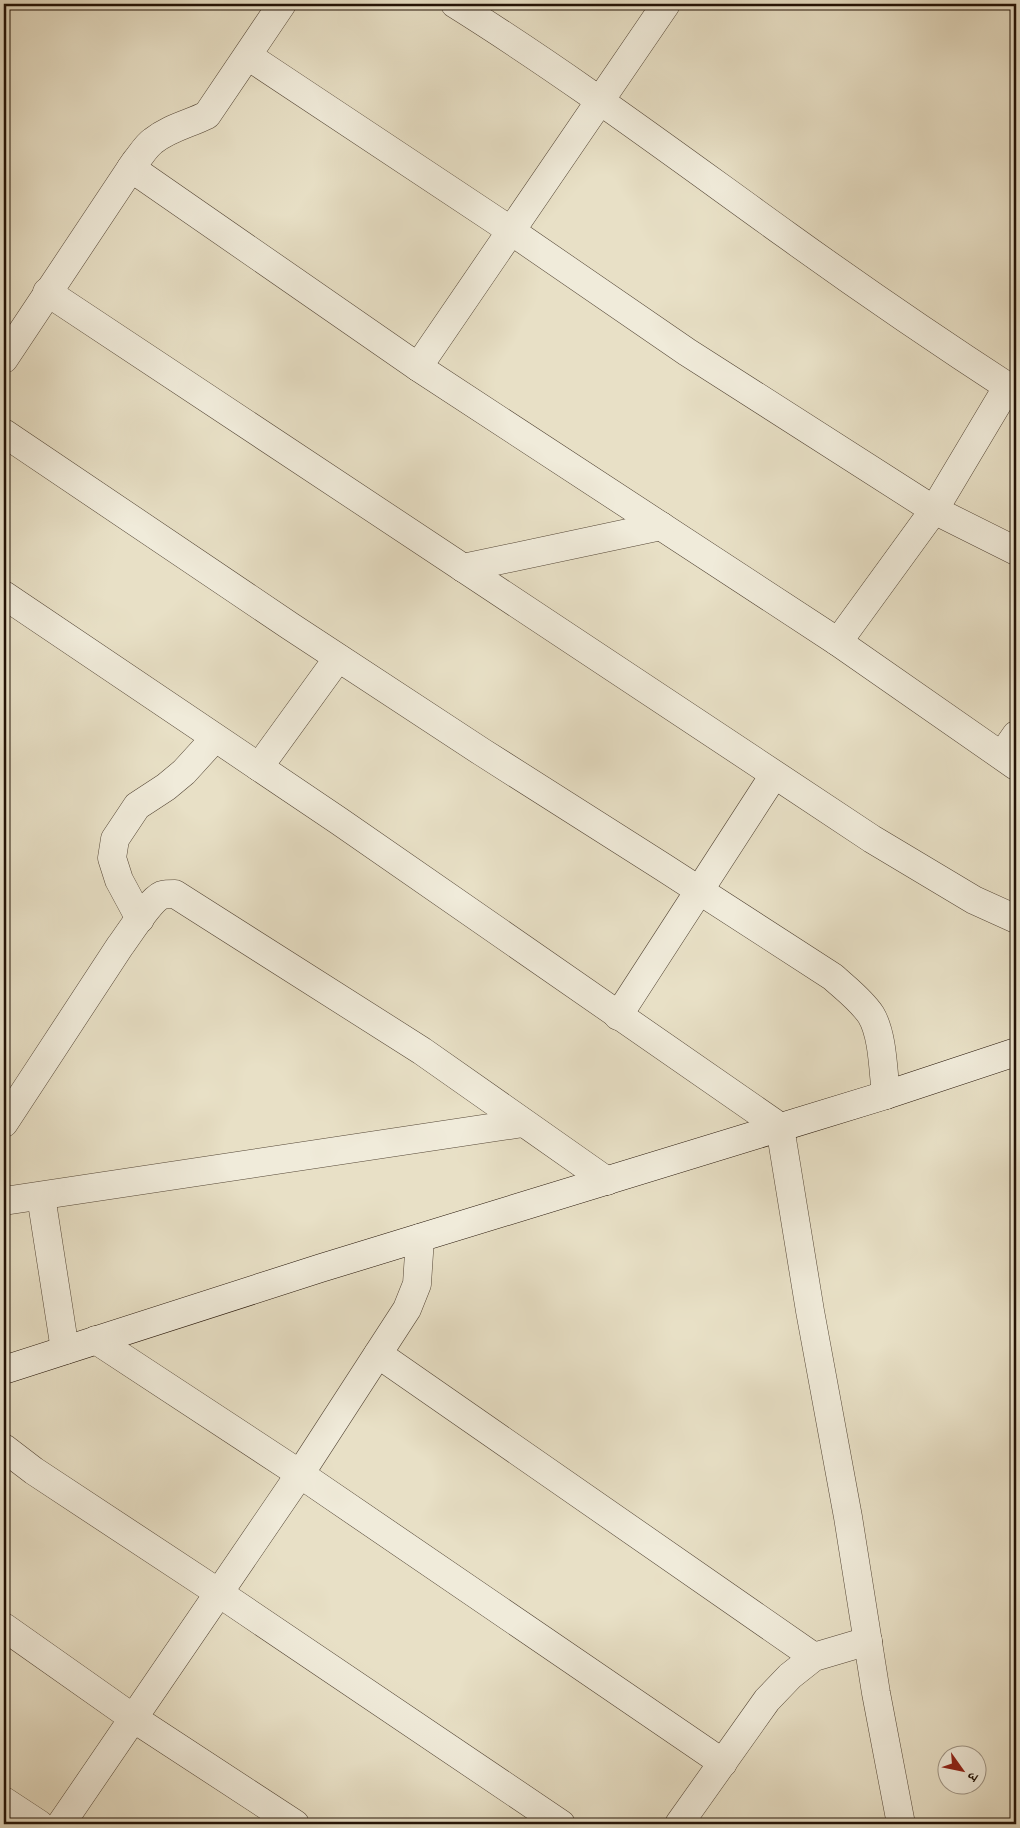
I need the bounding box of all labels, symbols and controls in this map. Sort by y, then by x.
north arrow [938,1746,988,1796]
text: उ [962,1768,982,1785]

